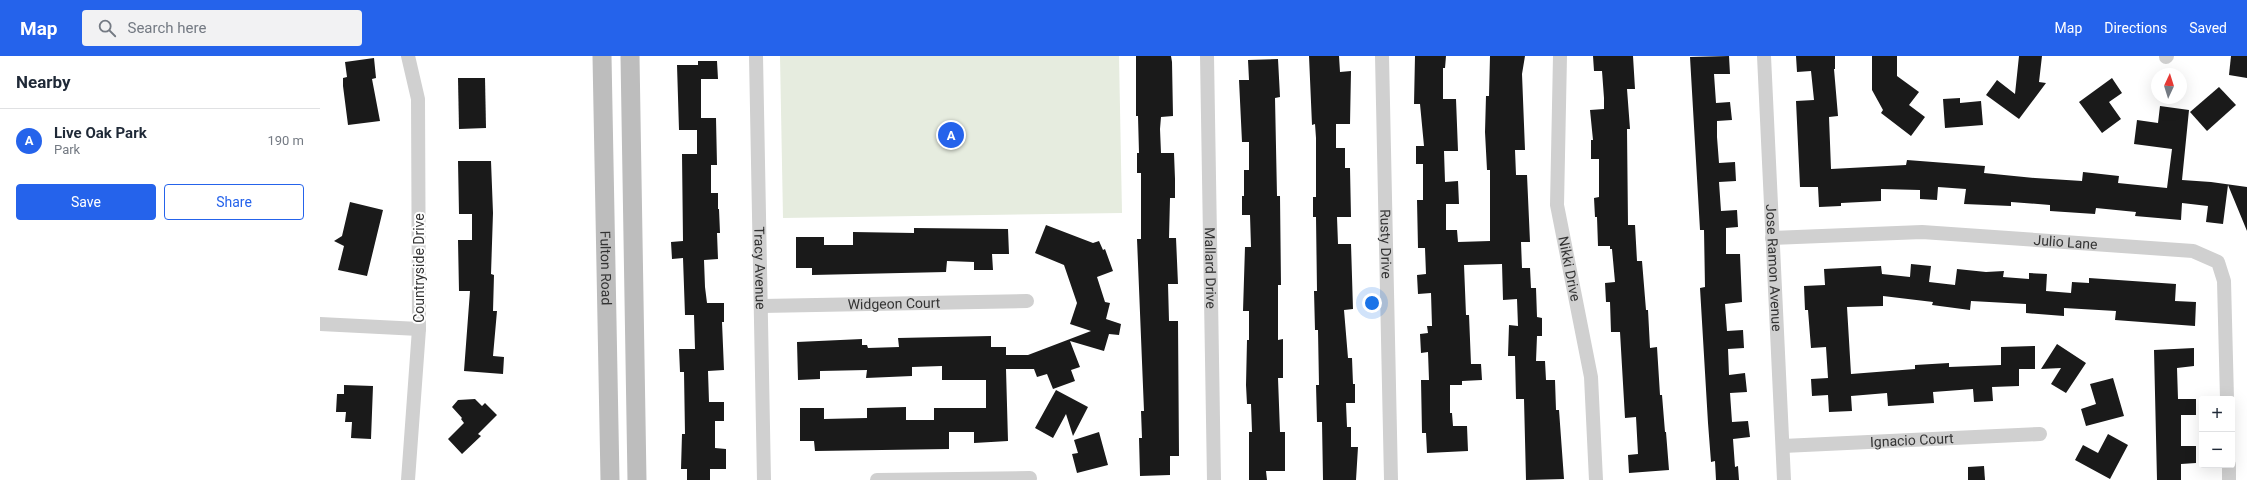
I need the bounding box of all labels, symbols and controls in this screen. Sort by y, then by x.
search box [82,10,362,46]
text: Map [20,17,58,40]
icon: search [96,17,118,39]
text: Search here [128,19,206,37]
text: Map [2055,20,2082,36]
text: Directions [2104,20,2167,36]
text: Saved [2189,20,2227,36]
north arrow [2151,68,2187,104]
text: Nearby [16,72,71,92]
pin: A [938,120,964,150]
text: Live Oak Park [54,124,147,142]
text: A [25,133,33,148]
text: 190 m [267,133,304,148]
text: Park [54,142,80,157]
button: Save [16,184,156,220]
button: Share [164,184,304,220]
street label: Jose Ramon Avenue [1763,204,1785,332]
street label: Rusty Drive [1377,209,1395,279]
street label: Countryside Drive [411,213,427,323]
street label: Tracy Avenue [751,226,769,310]
street label: Mallard Drive [1202,227,1219,309]
street label: Fulton Road [597,231,615,305]
street label: Julio Lane [2033,232,2098,252]
street label: Nikki Drive [1555,235,1584,303]
your location [1362,293,1382,313]
street label: Widgeon Court [847,295,941,312]
map controls [2199,396,2235,468]
button: + [2199,396,2235,432]
street label: Ignacio Court [1870,430,1954,450]
button: − [2199,432,2235,468]

